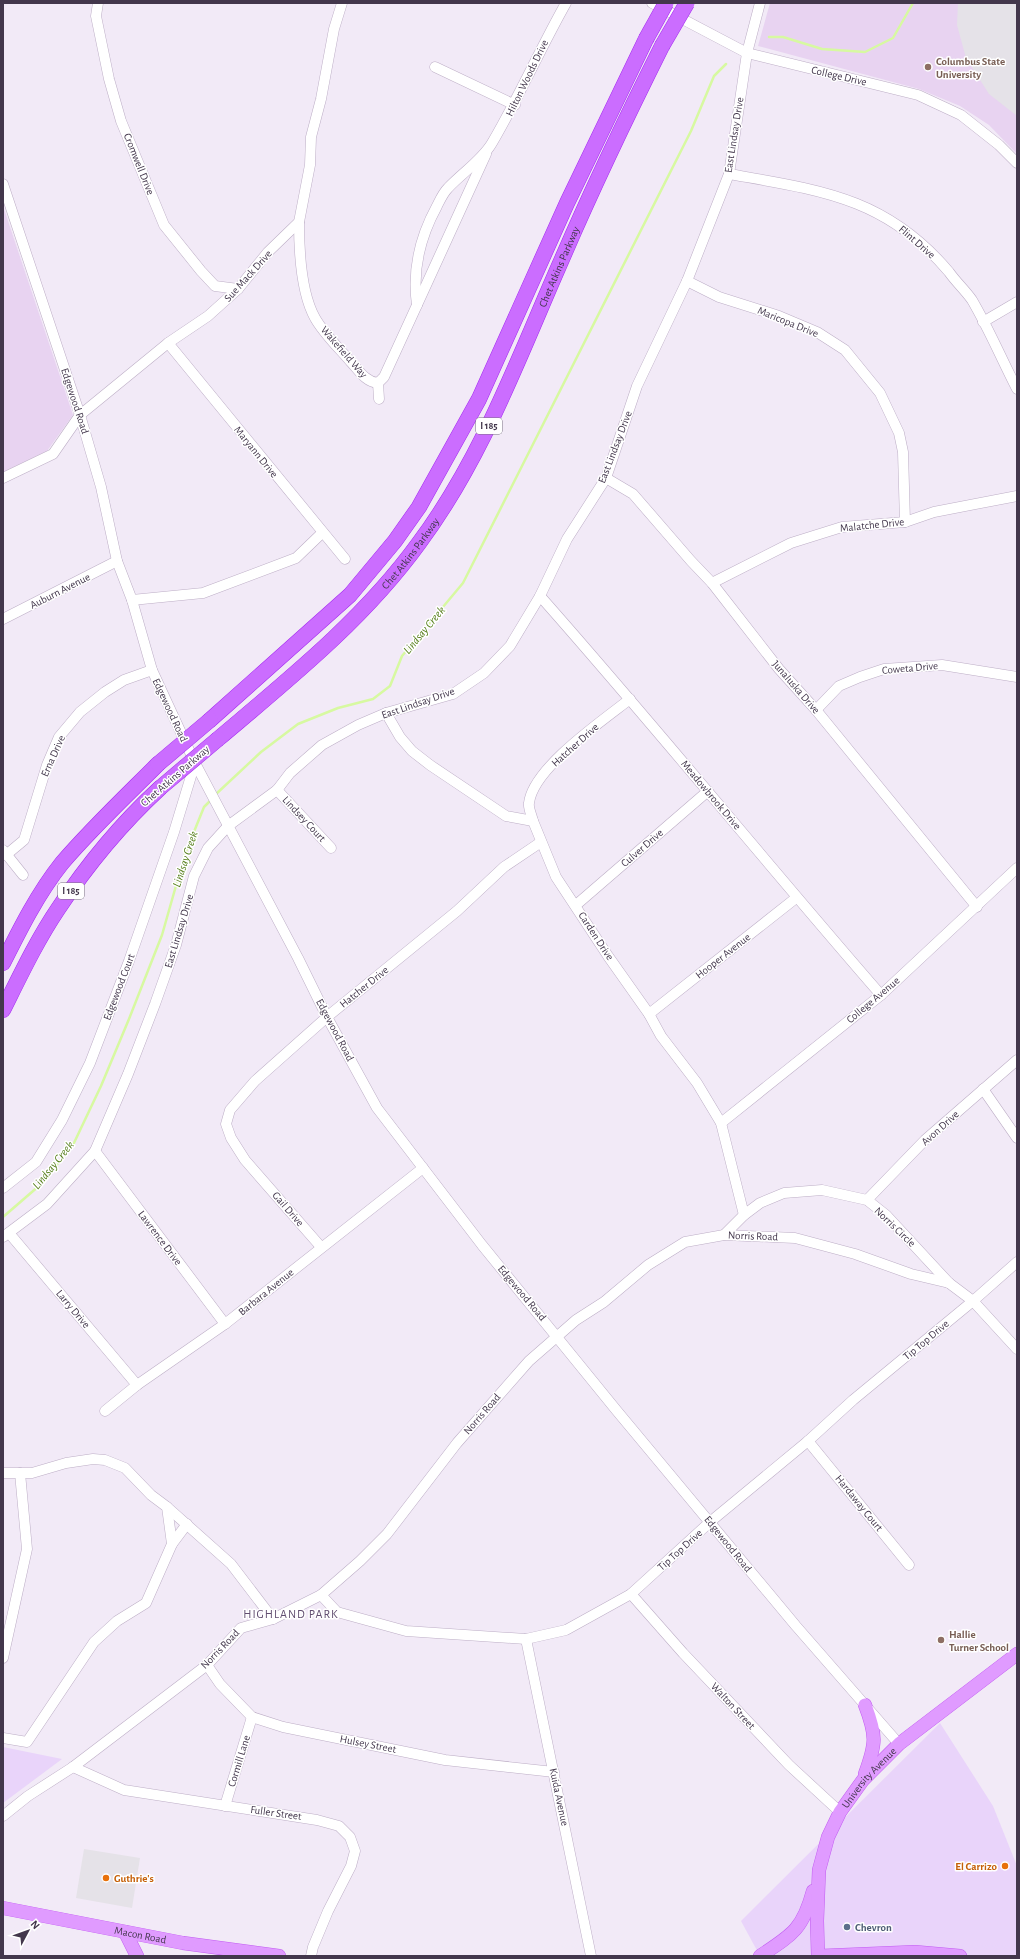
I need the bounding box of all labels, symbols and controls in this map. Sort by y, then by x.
street label: Hilton Woods Drive [504,38,550,118]
place label: Columbus State University [936,56,1005,80]
marker: Columbus State University [923,62,933,72]
street label: College Drive [810,64,868,88]
street label: East Lindsay Drive [723,96,745,174]
street label: Cromwell Drive [122,132,156,196]
street label: Flint Drive [897,223,937,261]
street label: Chet Atkins Parkway [536,224,581,309]
street label: Sue Mack Drive [222,248,274,304]
street label: Maricopa Drive [756,305,820,339]
street label: Wakefield Way [319,324,370,380]
street label: Edgewood Road [59,367,91,436]
street label: East Lindsay Drive [596,409,634,485]
road number: I 185 [476,418,502,434]
street label: Maryann Drive [232,424,280,480]
street label: Chet Atkins Parkway [379,515,441,591]
street label: Malatche Drive [839,516,905,534]
street label: Auburn Avenue [28,571,92,611]
water label: Lindsay Creek [401,604,448,656]
street label: Junaluska Drive [770,658,822,716]
street label: Coweta Drive [881,660,939,676]
street label: Edgewood Road [151,677,190,744]
street label: East Lindsay Drive [380,685,456,721]
street label: Hatcher Drive [549,721,601,769]
street label: Erna Drive [39,734,67,778]
street label: Chet Atkins Parkway [139,743,212,809]
street label: Meadowbrook Drive [679,758,743,832]
street label: Lindsey Court [280,794,328,844]
street label: Culver Drive [619,827,665,869]
water label: Lindsay Creek [170,829,200,888]
road number: I 185 [58,883,84,899]
street label: East Lindsay Drive [163,893,195,969]
street label: Carden Drive [576,910,616,962]
street label: Hooper Avenue [694,931,752,981]
street label: Edgewood Court [101,952,137,1022]
street label: Hatcher Drive [338,964,390,1010]
street label: College Avenue [844,975,902,1025]
street label: Edgewood Road [314,997,356,1063]
street label: Avon Drive [919,1108,961,1148]
water label: Lindsay Creek [30,1138,76,1191]
street label: Gail Drive [270,1190,306,1228]
street label: Norris Circle [872,1205,918,1249]
street label: Lawrence Drive [136,1209,184,1267]
street label: Norris Road [728,1230,779,1242]
street label: Edgewood Road [496,1263,548,1323]
street label: Barbara Avenue [236,1266,296,1318]
street label: Larry Drive [54,1288,92,1330]
street label: Tip Top Drive [901,1318,951,1362]
street label: Norris Road [461,1391,503,1437]
street label: Hardaway Court [833,1473,885,1534]
street label: Edgewood Road [702,1514,754,1574]
street label: Tip Top Drive [656,1527,704,1573]
district label: HIGHLAND PARK [243,1608,339,1620]
street label: Norris Road [199,1627,242,1671]
place label: Hallie Turner School [949,1629,1009,1653]
marker: Hallie Turner School [936,1635,946,1645]
street label: Walton Street [709,1681,757,1732]
street label: Hulsey Street [339,1733,398,1755]
street label: Cormill Lane [226,1734,252,1788]
street label: University Avenue [839,1745,898,1810]
street label: Kuida Avenue [548,1767,570,1827]
street label: Fuller Street [250,1804,303,1822]
place label: El Carrizo [955,1861,998,1872]
marker: El Carrizo [1000,1861,1010,1871]
marker: Guthrie's [101,1873,111,1883]
place label: Guthrie's [114,1873,154,1884]
north arrow [8,1911,48,1951]
text: N [29,1918,42,1931]
marker: Chevron [842,1922,852,1932]
place label: Chevron [855,1922,892,1933]
street label: Macon Road [114,1924,168,1945]

